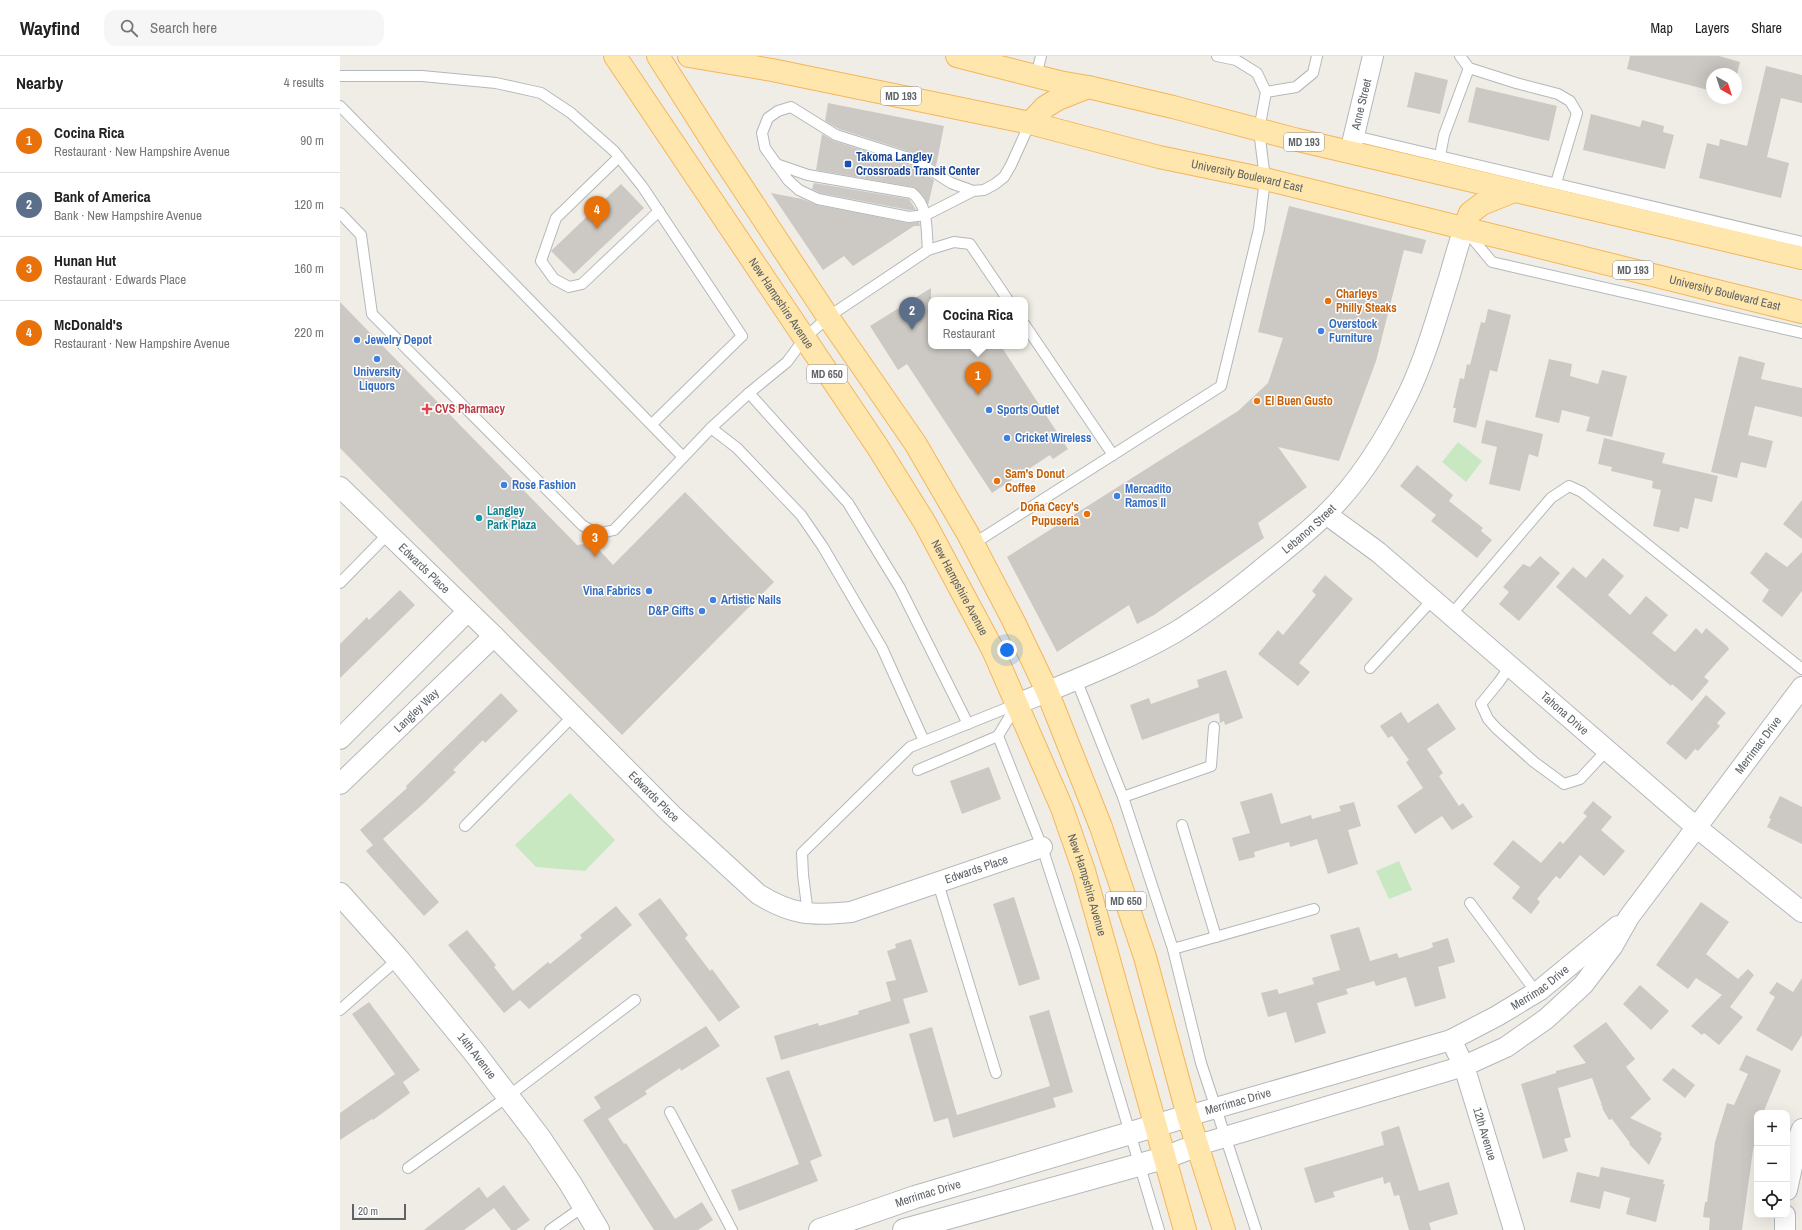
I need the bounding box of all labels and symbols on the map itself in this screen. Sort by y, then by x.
north arrow [1706,68,1742,104]
street label: Anne Street [1347,77,1375,133]
road number: MD 193 [881,87,921,105]
road number: MD 193 [1284,133,1324,151]
place label: Takoma Langley Crossroads Transit Center [856,149,980,179]
street label: University Boulevard East [1190,156,1305,196]
marker: Takoma Langley Crossroads Transit Center [843,159,853,169]
pin: 4 [584,196,610,229]
street label: New Hampshire Avenue [745,255,817,352]
road number: MD 193 [1613,261,1653,279]
street label: University Boulevard East [1668,271,1782,314]
place label: Charleys Philly Steaks [1336,286,1397,316]
marker: Charleys Philly Steaks [1323,296,1333,306]
pin: 2 [899,297,925,330]
place label: Overstock Furniture [1329,316,1378,346]
marker: Overstock Furniture [1316,326,1326,336]
place label: Jewelry Depot [365,332,432,348]
marker: Jewelry Depot [352,335,362,345]
marker: University Liquors [372,354,382,364]
pin: 1 [965,362,991,395]
place label: University Liquors [353,364,401,394]
road number: MD 650 [807,365,847,383]
place label: El Buen Gusto [1265,393,1333,409]
marker: El Buen Gusto [1252,396,1262,406]
place label: CVS Pharmacy [435,401,506,417]
place label: Sports Outlet [997,402,1060,418]
marker: CVS Pharmacy [422,404,432,414]
marker: Sports Outlet [984,405,994,415]
place label: Cricket Wireless [1015,430,1092,446]
marker: Cricket Wireless [1002,433,1012,443]
place label: Sam's Donut Coffee [1005,466,1065,496]
marker: Sam's Donut Coffee [992,476,1002,486]
place label: Rose Fashion [512,477,576,493]
marker: Rose Fashion [499,480,509,490]
place label: Mercadito Ramos II [1125,481,1171,511]
marker: Mercadito Ramos II [1112,491,1122,501]
place label: Doña Cecy's Pupuseria [1020,499,1080,529]
street label: Lebanon Street [1279,500,1340,557]
place label: Langley Park Plaza [487,503,537,533]
marker: Doña Cecy's Pupuseria [1082,509,1092,519]
marker: Langley Park Plaza [474,513,484,523]
pin: 3 [582,524,608,557]
street label: New Hampshire Avenue [928,537,992,638]
street label: Edwards Place [395,540,453,597]
place label: Vina Fabrics [583,583,642,599]
marker: Vina Fabrics [644,586,654,596]
place label: Artistic Nails [721,592,782,608]
marker: Artistic Nails [708,595,718,605]
place label: D&P Gifts [648,603,695,619]
marker: D&P Gifts [697,606,707,616]
your location [997,640,1017,660]
street label: Langley Way [390,685,442,736]
street label: Tahona Drive [1537,688,1592,739]
street label: Merrimac Drive [1731,713,1785,777]
street label: Edwards Place [625,768,683,826]
street label: New Hampshire Avenue [1064,832,1110,938]
street label: Edwards Place [943,851,1010,888]
road number: MD 650 [1106,892,1146,910]
street label: Merrimac Drive [1508,962,1572,1014]
street label: 14th Avenue [454,1029,500,1082]
street label: Merrimac Drive [1203,1084,1273,1119]
street label: 12th Avenue [1469,1105,1500,1162]
street label: Merrimac Drive [893,1176,963,1211]
scale bar [352,1202,406,1221]

